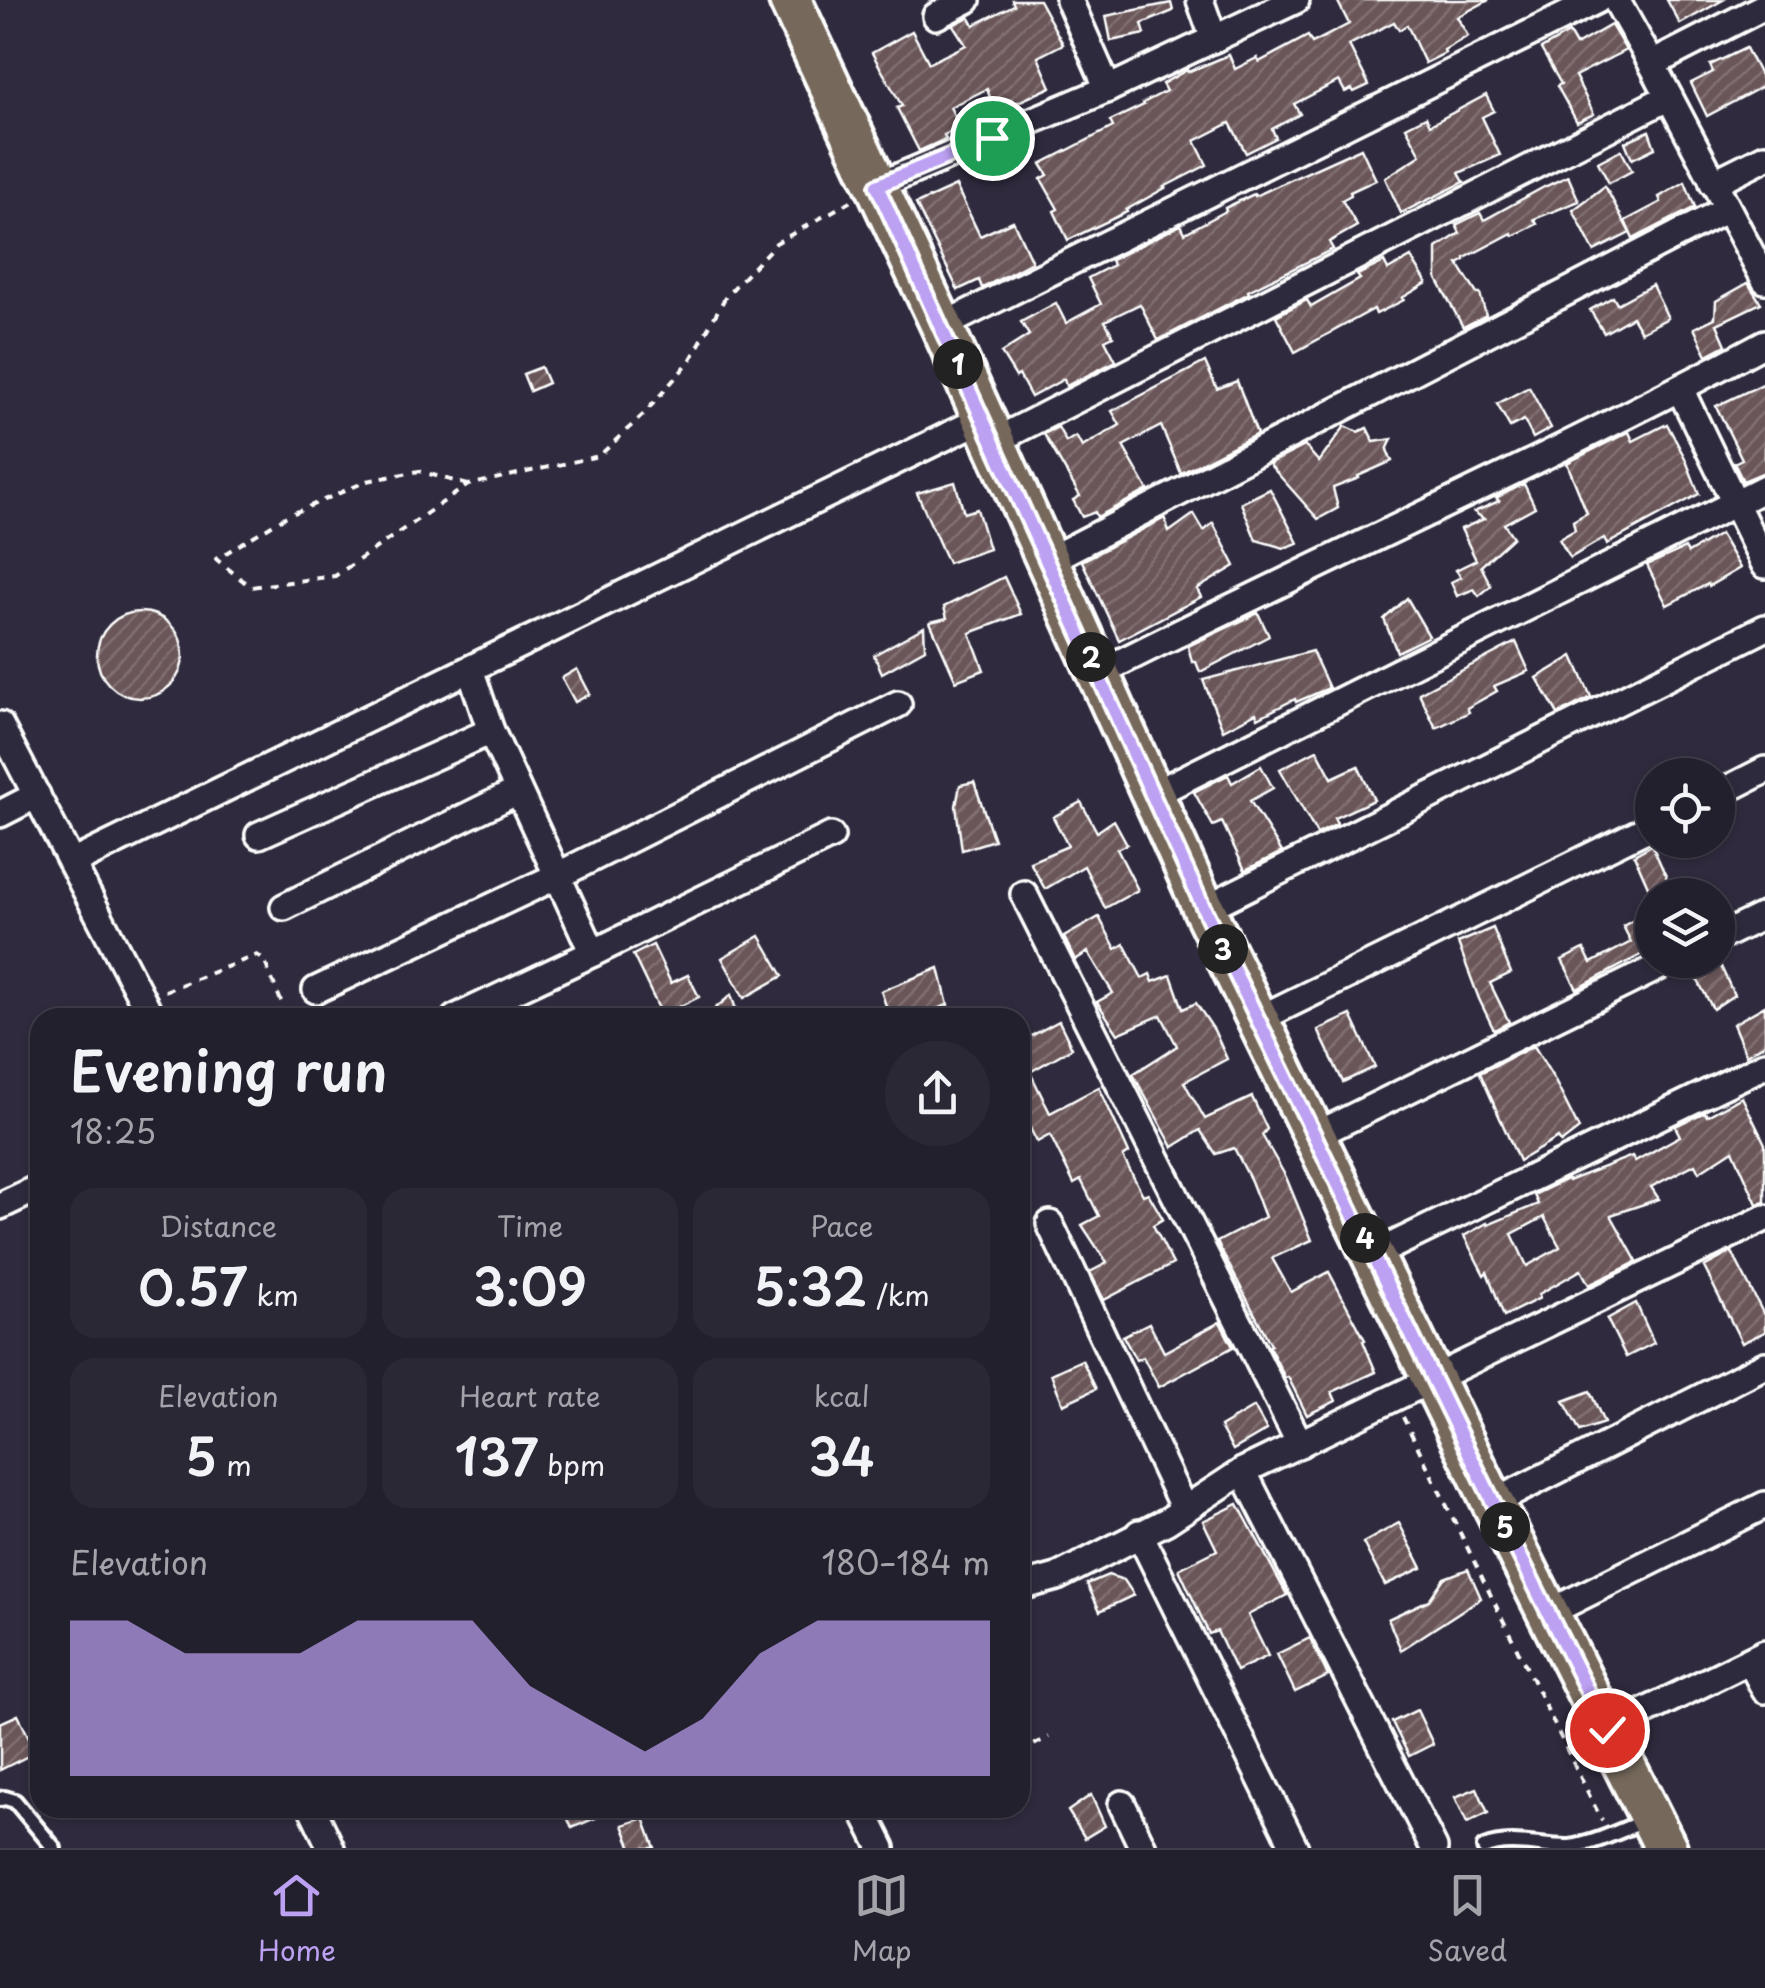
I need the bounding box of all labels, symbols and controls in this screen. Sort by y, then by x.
pin [950,96,1035,181]
icon: arrive [965,111,1020,166]
pin: 1 [933,339,983,389]
text: 1 [951,342,965,385]
pin: 2 [1066,632,1116,682]
text: 2 [1081,635,1101,678]
map controls [1635,758,1735,978]
button: locate [1635,758,1735,858]
button: layers [1635,878,1735,978]
pin: 3 [1198,924,1248,974]
text: 3 [1214,927,1232,970]
text: Evening run [70,1028,388,1111]
button: share [885,1041,990,1146]
text: 18:25 [70,1107,156,1155]
text: Distance [160,1204,277,1247]
text: Time [497,1204,563,1247]
text: Pace [810,1204,873,1247]
pin: 4 [1340,1213,1390,1263]
text: 4 [1355,1216,1375,1259]
text: 0.57 [138,1247,247,1323]
text: 3:09 [473,1247,587,1323]
text: 5:32 [753,1247,867,1323]
text: km [247,1273,299,1316]
text: /km [867,1273,930,1316]
text: Elevation [158,1374,279,1417]
text: Heart rate [459,1374,601,1417]
text: kcal [814,1374,870,1417]
text: 5 [185,1417,217,1493]
text: 137 [455,1417,538,1493]
text: 34 [808,1417,875,1493]
text: m [217,1443,252,1486]
text: bpm [538,1443,605,1486]
pin: 5 [1480,1502,1530,1552]
text: 5 [1496,1505,1514,1548]
text: Elevation [70,1538,208,1586]
text: 180–184 m [822,1538,990,1586]
pin [1565,1688,1650,1773]
icon: check [1580,1703,1635,1758]
tab: Home [258,1868,336,1971]
tab: Map [852,1868,912,1971]
tab: Saved [1428,1868,1507,1971]

